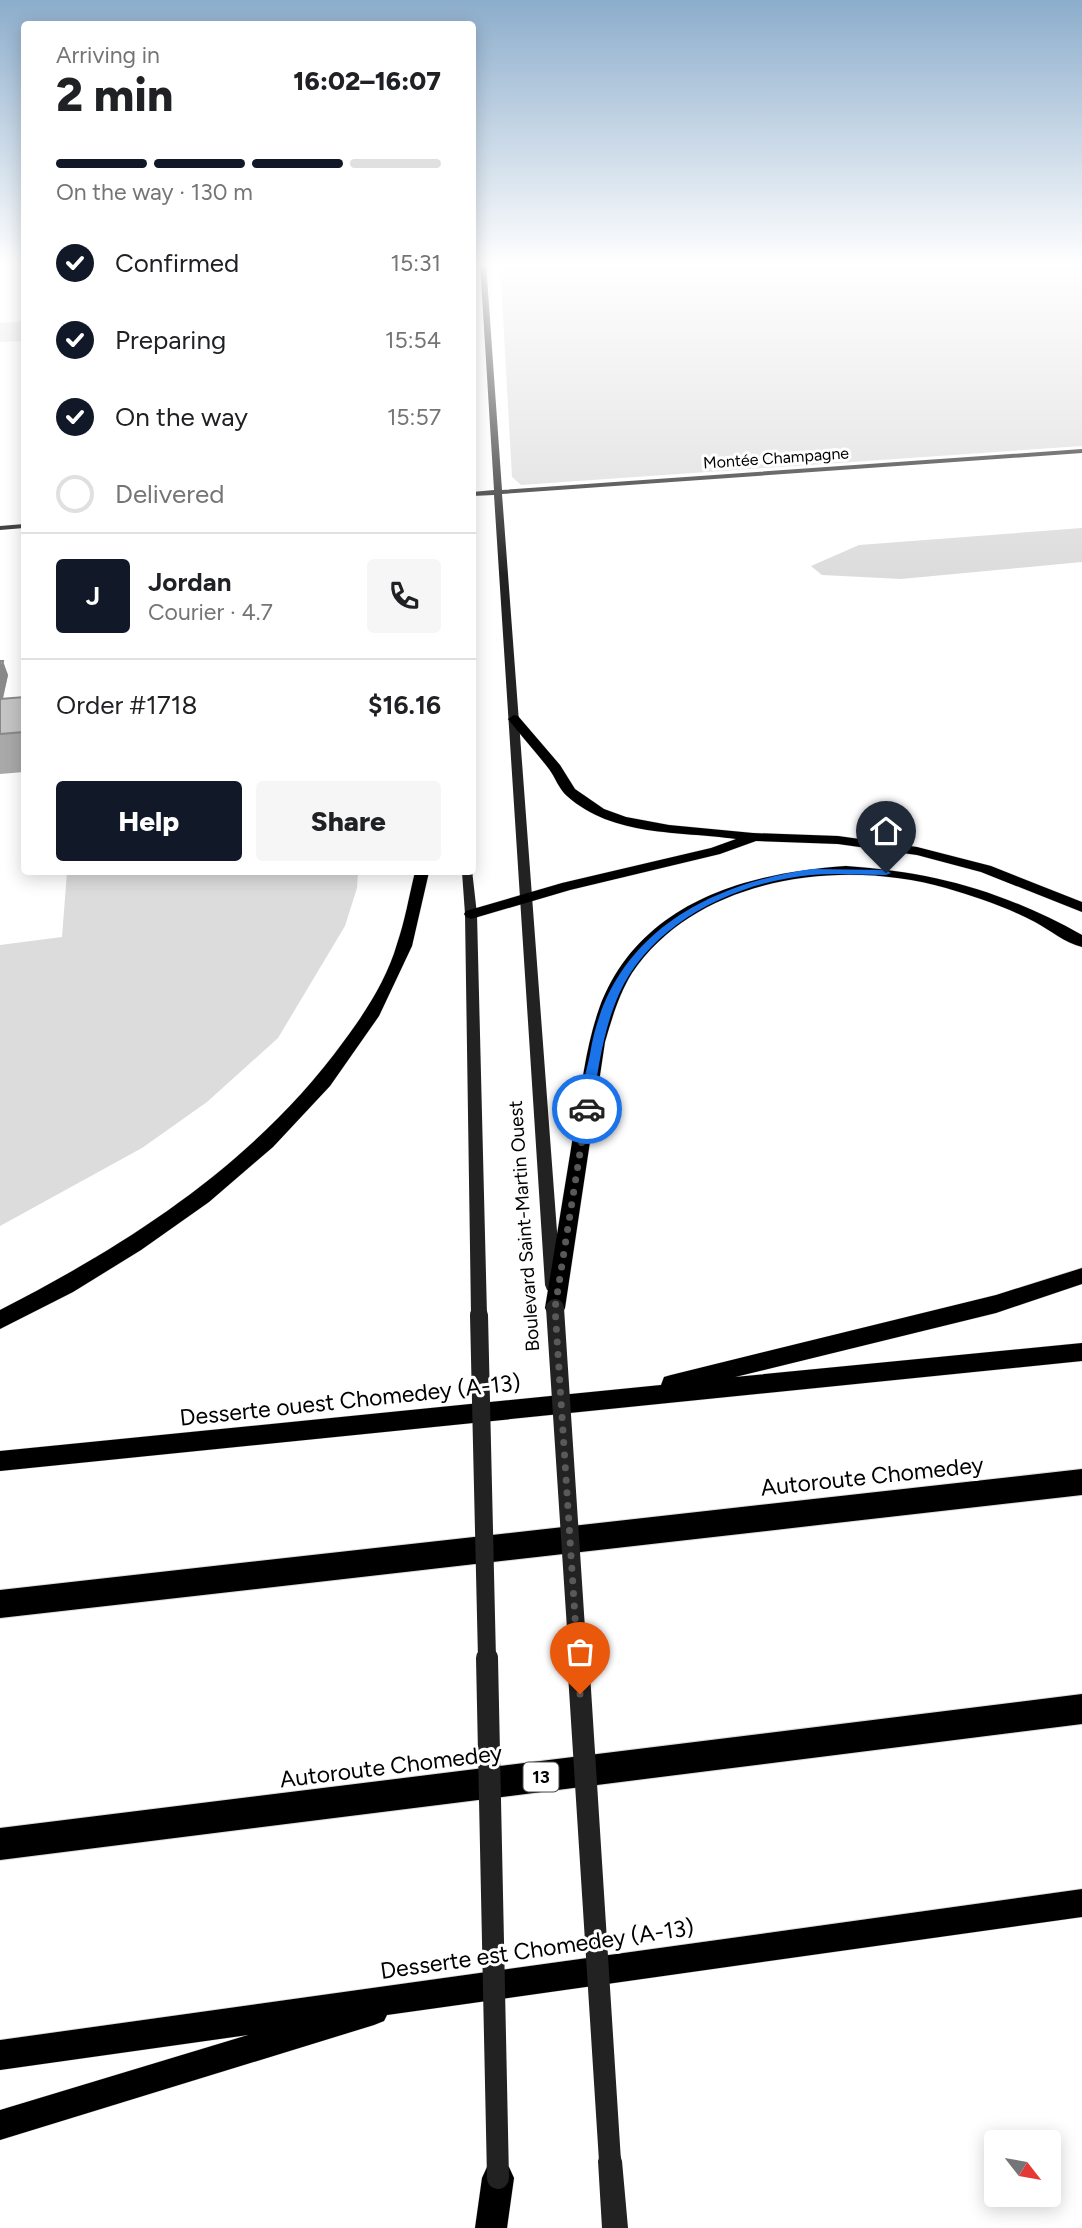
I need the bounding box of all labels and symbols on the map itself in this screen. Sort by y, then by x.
street label: Montée Champagne [702,443,850,473]
pin [856,801,916,873]
courier [552,1074,622,1144]
street label: Boulevard Saint-Martin Ouest [504,1100,544,1352]
street label: Desserte ouest Chomedey (A-13) [178,1368,522,1432]
street label: Autoroute Chomedey [759,1450,985,1502]
pin [550,1622,610,1694]
street label: Autoroute Chomedey [278,1738,504,1794]
road number: 13 [524,1762,558,1792]
street label: Desserte est Chomedey (A-13) [378,1913,696,1985]
north arrow [984,2130,1060,2207]

